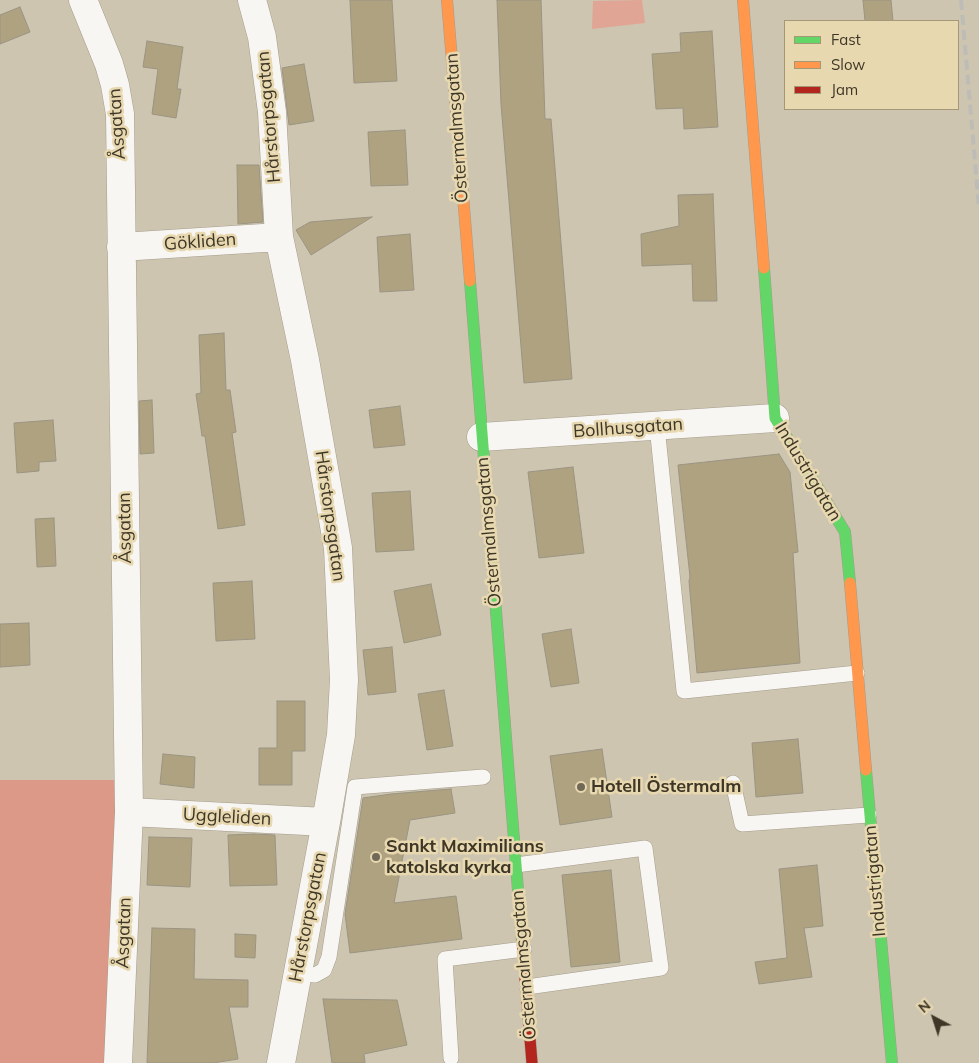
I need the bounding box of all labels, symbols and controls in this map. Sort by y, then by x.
legend [784,20,959,110]
text: Fast [831,30,861,49]
street label: Hårstorpsgatan [252,50,286,184]
street label: Östermalmsgatan [441,52,473,204]
text: Slow [831,55,865,74]
text: Jam [831,80,858,99]
street label: Åsgatan [104,88,130,160]
street label: Gökliden [163,229,237,255]
street label: Bollhusgatan [572,413,684,443]
street label: Industrigatan [770,419,846,525]
street label: Hårstorpsgatan [310,449,350,583]
street label: Östermalmsgatan [472,456,506,608]
street label: Åsgatan [114,492,136,564]
place label: Hotell Östermalm [591,776,741,798]
marker: Hotell Östermalm [575,781,587,793]
street label: Uggleliden [182,804,272,830]
street label: Industrigatan [859,824,891,938]
place label: Sankt Maximilians katolska kyrka [386,836,544,879]
street label: Hårstorpsgatan [285,850,331,984]
marker: Sankt Maximilians katolska kyrka [370,851,382,863]
street label: Östermalmsgatan [507,889,541,1041]
street label: Åsgatan [112,897,136,969]
north arrow [909,993,959,1043]
text: N [915,996,934,1017]

